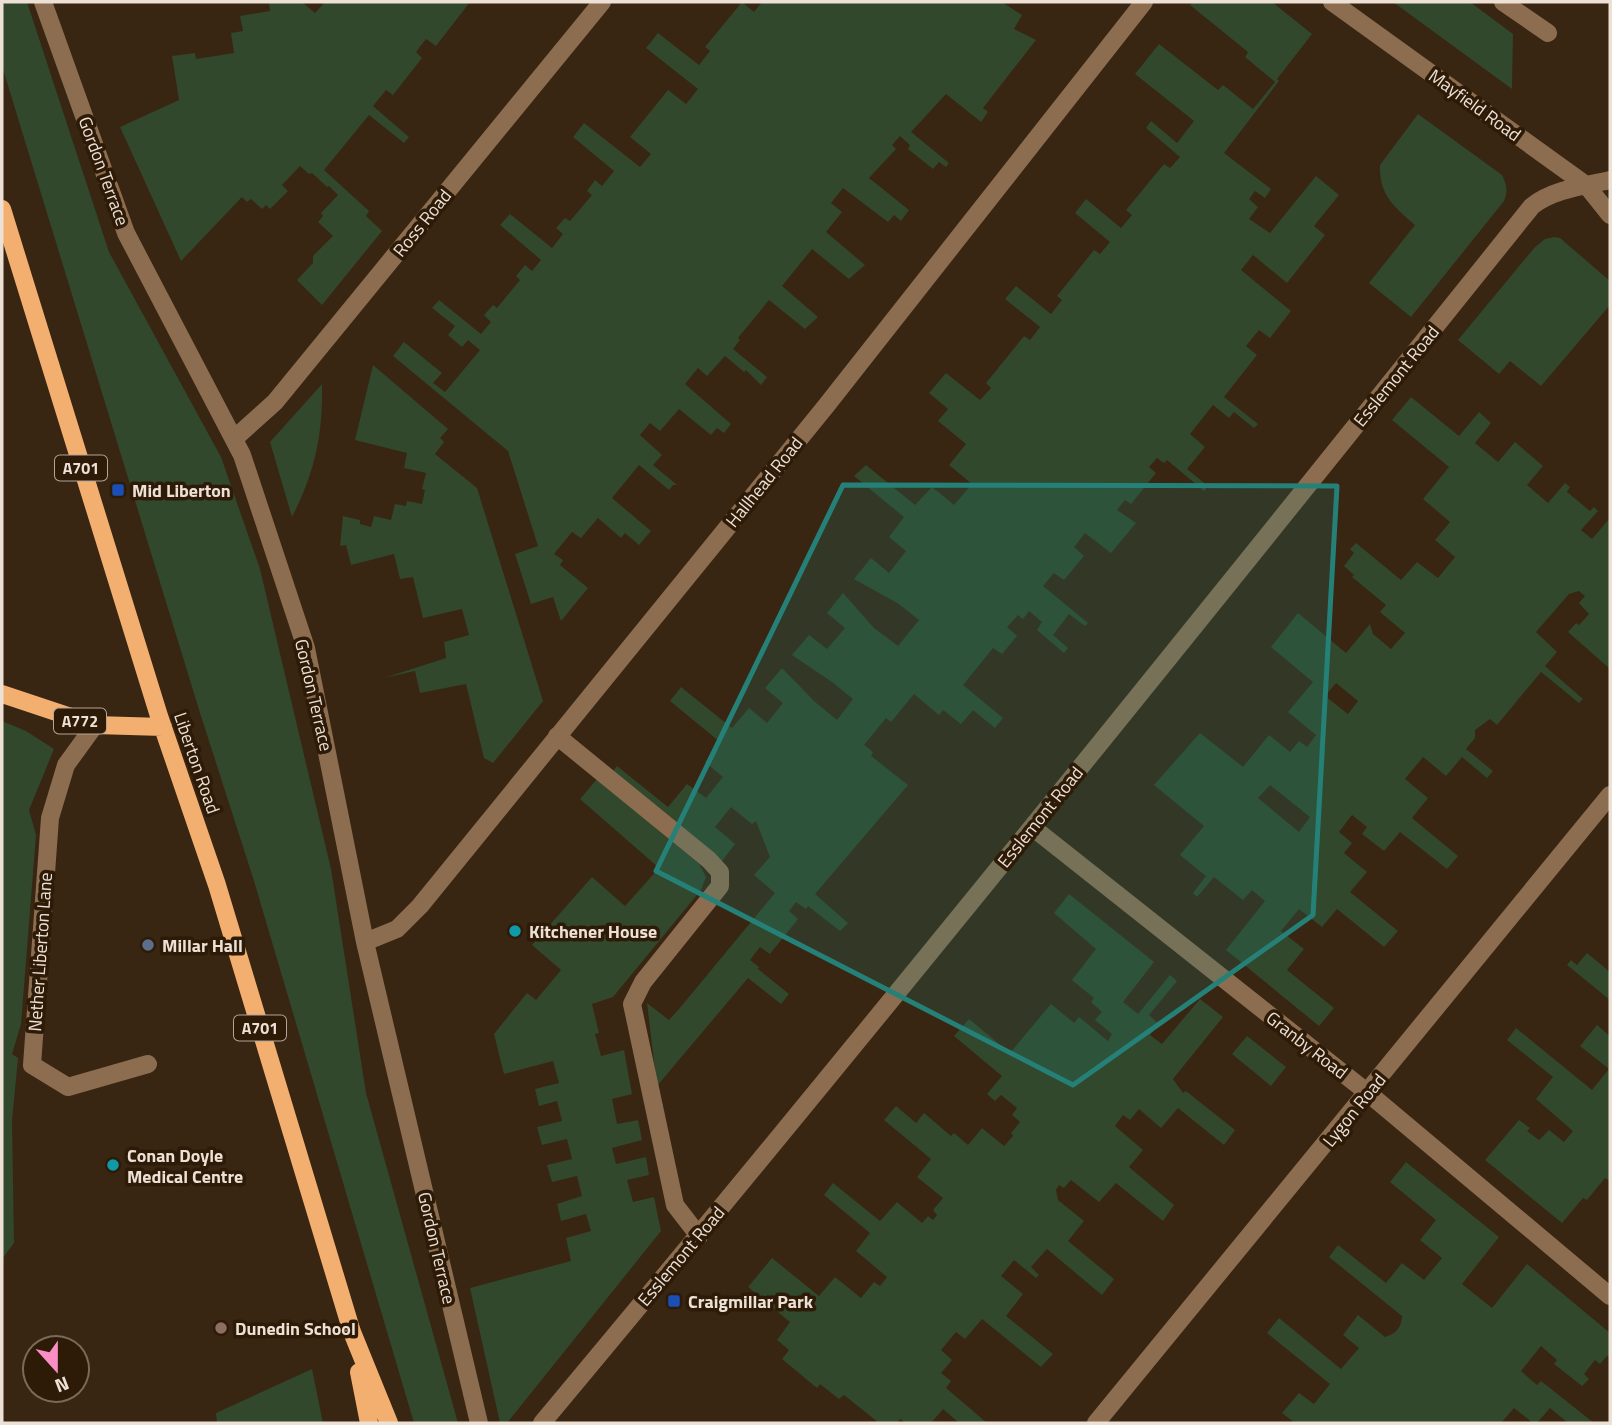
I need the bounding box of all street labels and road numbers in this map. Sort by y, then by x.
street label: Mayfield Road [1423,62,1527,148]
street label: Gordon Terrace [72,113,136,229]
street label: Ross Road [386,183,458,263]
street label: Esslemont Road [1347,320,1445,432]
street label: Hallhead Road [719,431,809,533]
road number: A701 [55,456,107,481]
street label: Gordon Terrace [288,636,340,754]
road number: A772 [54,708,106,734]
street label: Liberton Road [167,709,227,817]
street label: Esslemont Road [991,761,1089,873]
street label: Nether Liberton Lane [21,871,59,1033]
street label: Granby Road [1260,1005,1354,1085]
road number: A701 [234,1016,286,1040]
street label: Lygon Road [1316,1067,1392,1153]
street label: Gordon Terrace [411,1189,463,1307]
street label: Esslemont Road [631,1200,731,1312]

